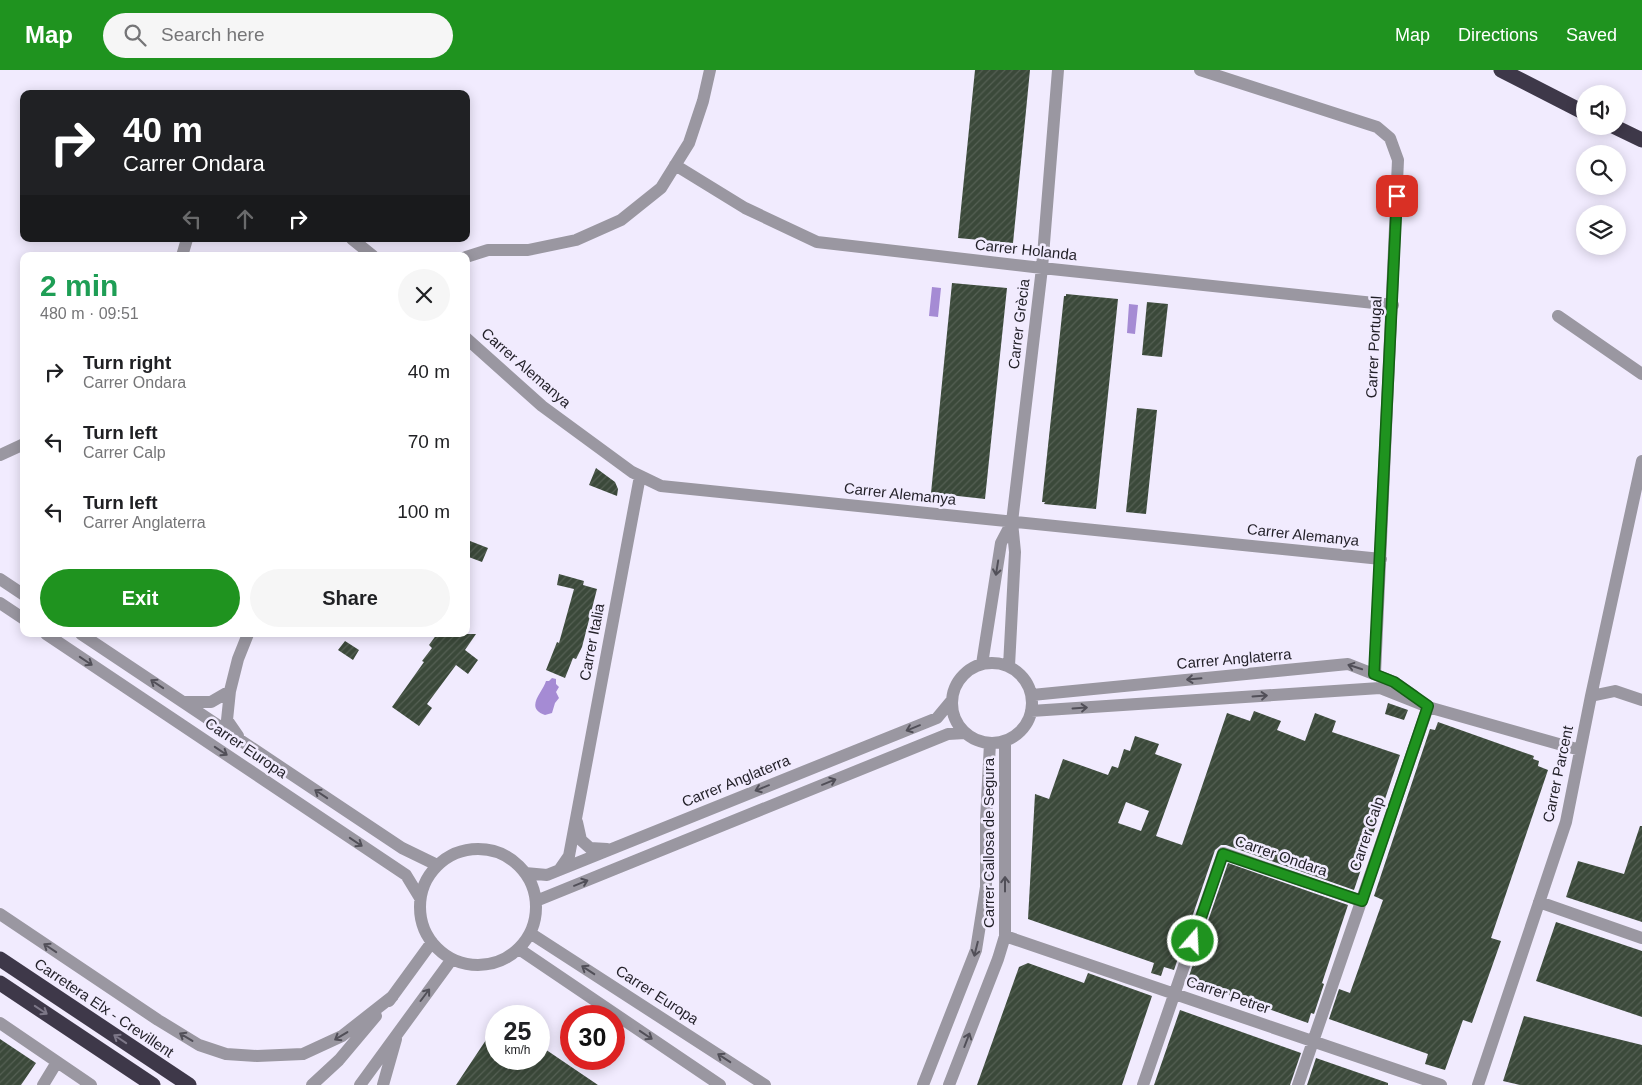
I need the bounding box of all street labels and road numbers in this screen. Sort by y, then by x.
street label: Carrer Holanda [974,236,1079,263]
street label: Carrer Grècia [1005,277,1033,370]
street label: Carrer Portugal [1362,295,1385,399]
street label: Carrer Alemanya [478,324,575,411]
street label: Carrer Alemanya [843,479,958,508]
street label: Carrer Alemanya [1246,520,1361,549]
street label: Carrer Italia [576,601,607,682]
street label: Carrer Anglaterra [1176,645,1293,672]
street label: Carrer Europa [202,714,291,782]
street label: Carrer Parcent [1539,723,1576,824]
street label: Carrer Anglaterra [679,751,793,810]
street label: Carrer Callosa de Segura [980,757,997,928]
street label: Carrer Calp [1346,794,1387,873]
street label: Carrer Ondara [1233,832,1330,880]
street label: Carretera Elx - Crevillent [31,955,178,1061]
street label: Carrer Europa [613,962,702,1028]
street label: Carrer Petrer [1184,972,1272,1017]

